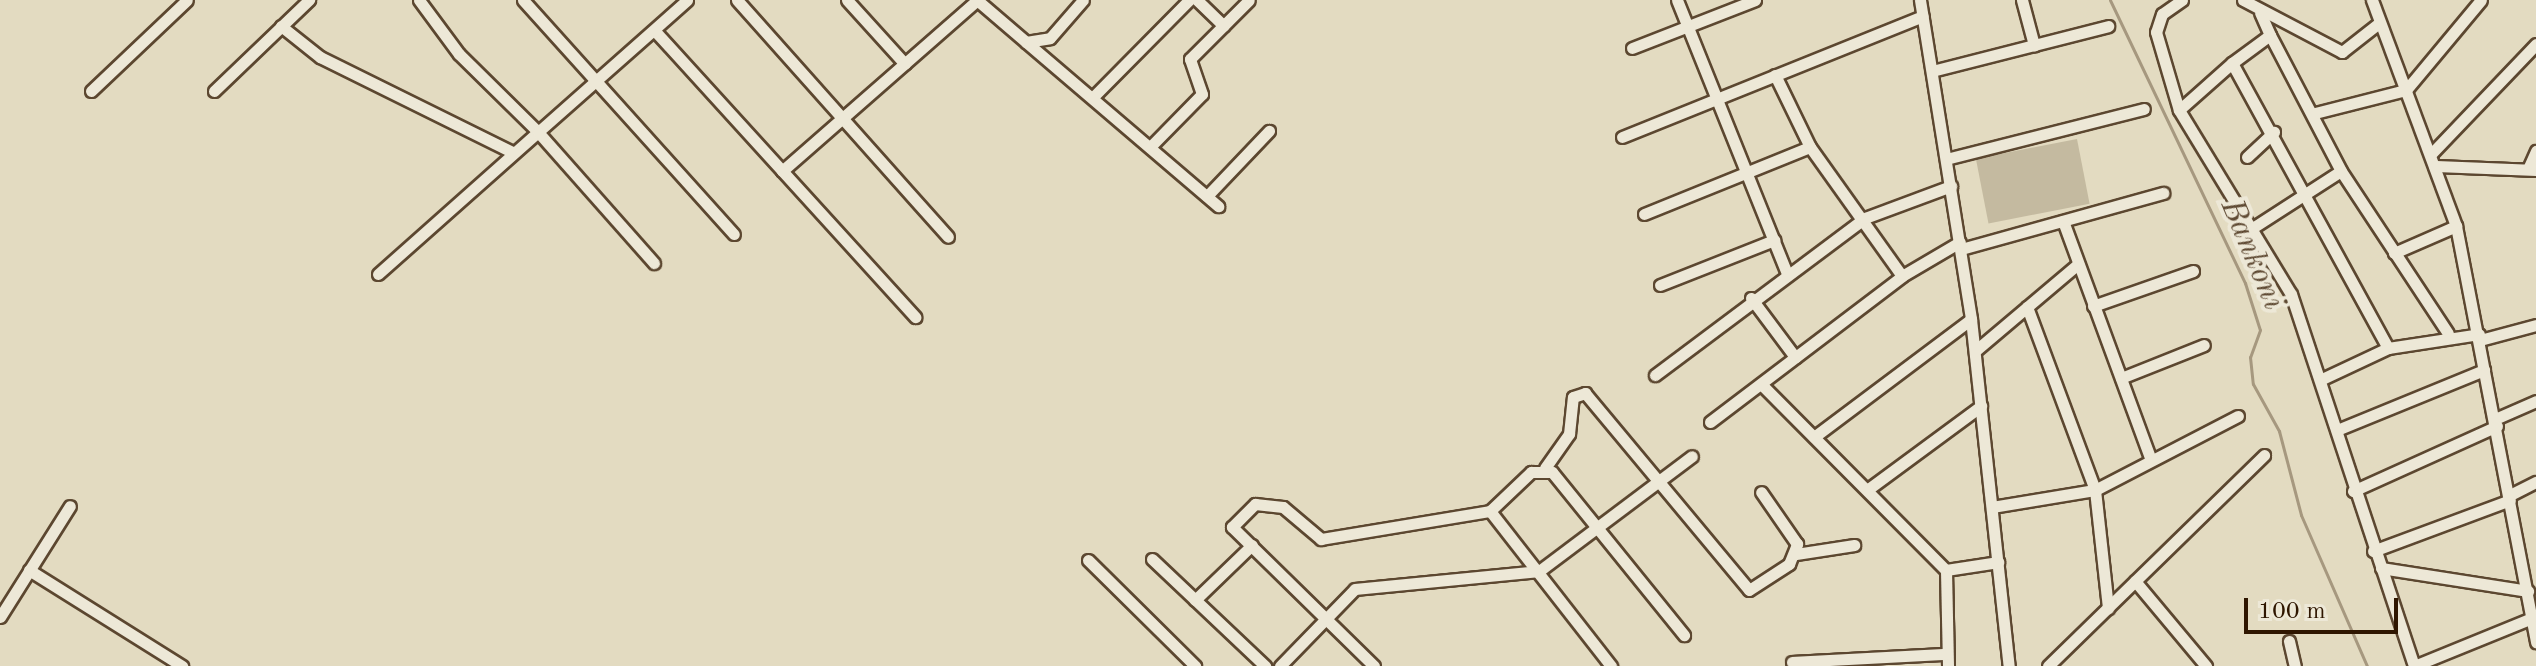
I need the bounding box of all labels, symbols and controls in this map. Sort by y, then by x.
water label: Bankoni [2210,194,2292,316]
scale bar [2248,582,2402,632]
text: 100 m [2258,600,2326,624]

